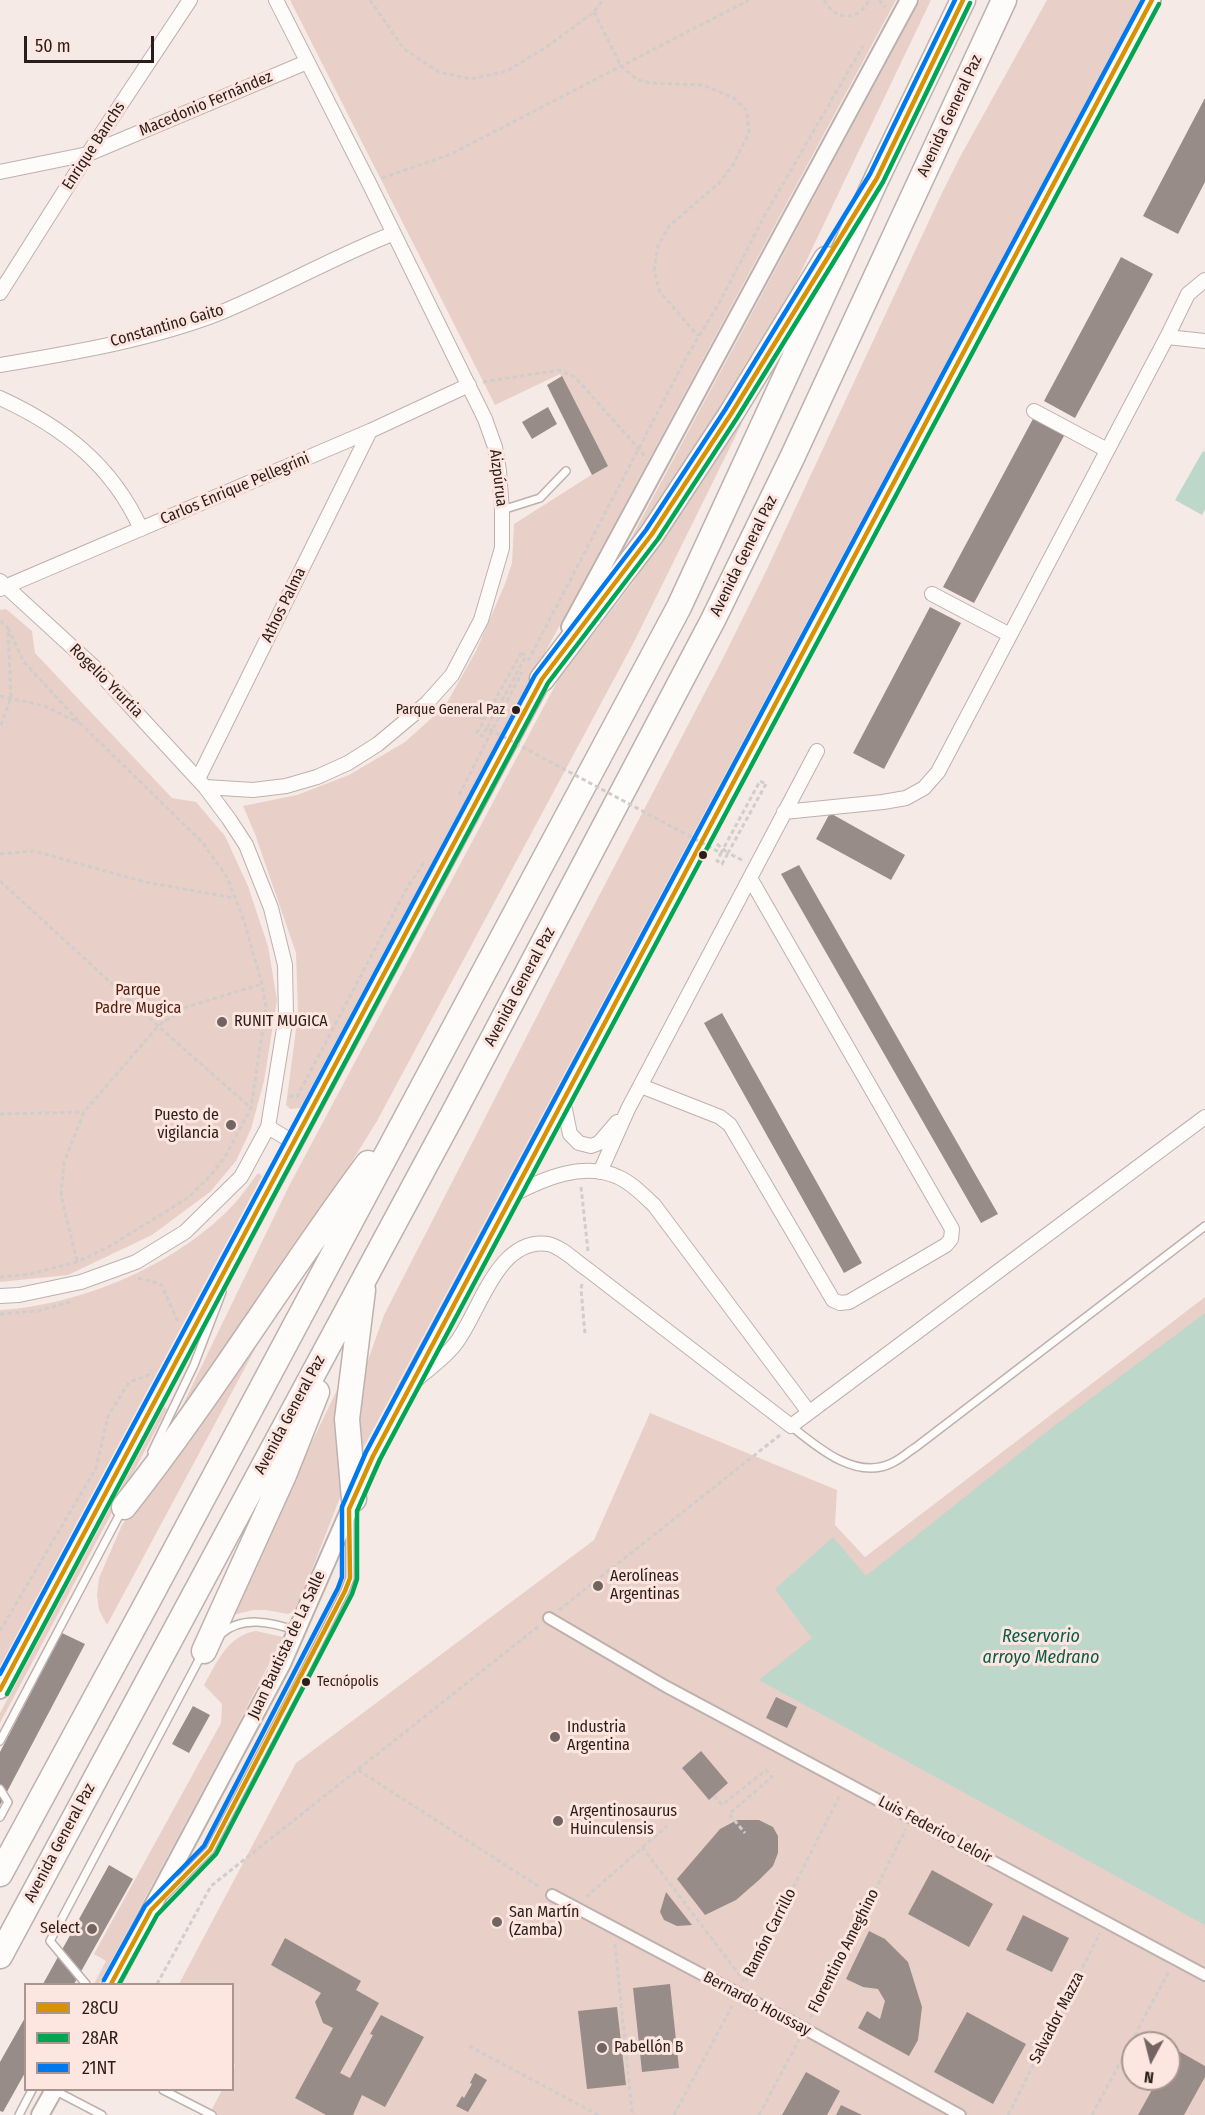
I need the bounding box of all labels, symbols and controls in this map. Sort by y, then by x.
scale bar [27,24,158,62]
text: 50 m [35,35,71,57]
street label: Avenida General Paz [913,52,987,180]
street label: Macedonio Fernández [137,67,275,141]
street label: Enrique Banchs [58,98,130,194]
street label: Constantino Gaito [108,301,226,351]
street label: Aizpúrua [485,448,511,508]
street label: Carlos Enrique Pellegrini [158,449,312,529]
street label: Avenida General Paz [706,493,782,619]
street label: Athos Palma [258,565,310,645]
street label: Rogelio Yrurtia [65,640,147,722]
place label: Parque General Paz [396,702,505,718]
marker: Parque General Paz [510,704,522,716]
unlabelled marker [697,849,709,861]
street label: Avenida General Paz [481,924,559,1050]
park label: Parque Padre Mugica [95,981,181,1019]
place label: RUNIT MUGICA [234,1012,328,1032]
marker: RUNIT MUGICA [215,1015,229,1029]
place label: Puesto de vigilancia [154,1106,219,1144]
marker: Puesto de vigilancia [224,1118,238,1132]
street label: Avenida General Paz [251,1352,329,1478]
place label: Aerolíneas Argentinas [610,1567,680,1605]
street label: Juan Bautista de La Salle [244,1568,330,1722]
marker: Aerolíneas Argentinas [591,1579,605,1593]
water label: Reservorio arroyo Medrano [983,1626,1099,1668]
place label: Tecnópolis [317,1674,378,1690]
marker: Tecnópolis [300,1676,312,1688]
place label: Industria Argentina [567,1718,630,1756]
marker: Industria Argentina [548,1730,562,1744]
street label: Avenida General Paz [21,1780,99,1906]
street label: Luis Federico Leloir [875,1792,995,1868]
place label: Argentinosaurus Huinculensis [570,1802,677,1840]
marker: Argentinosaurus Huinculensis [551,1814,565,1828]
street label: Ramón Carrillo [739,1885,801,1981]
street label: Florentino Ameghino [805,1886,883,2016]
place label: San Martín (Zamba) [509,1903,579,1941]
marker: San Martín (Zamba) [490,1915,504,1929]
place label: Select [40,1919,80,1939]
marker: Select [85,1922,99,1936]
street label: Bernardo Houssay [700,1968,814,2040]
street label: Salvador Mazza [1026,1969,1088,2067]
legend [24,1983,234,2091]
text: 28CU [82,1997,119,2019]
text: 28AR [82,2027,118,2049]
north arrow [1121,2031,1181,2091]
place label: Pabellón B [614,2038,684,2058]
marker: Pabellón B [595,2041,609,2055]
text: 21NT [82,2057,116,2079]
text: N [1143,2067,1155,2087]

